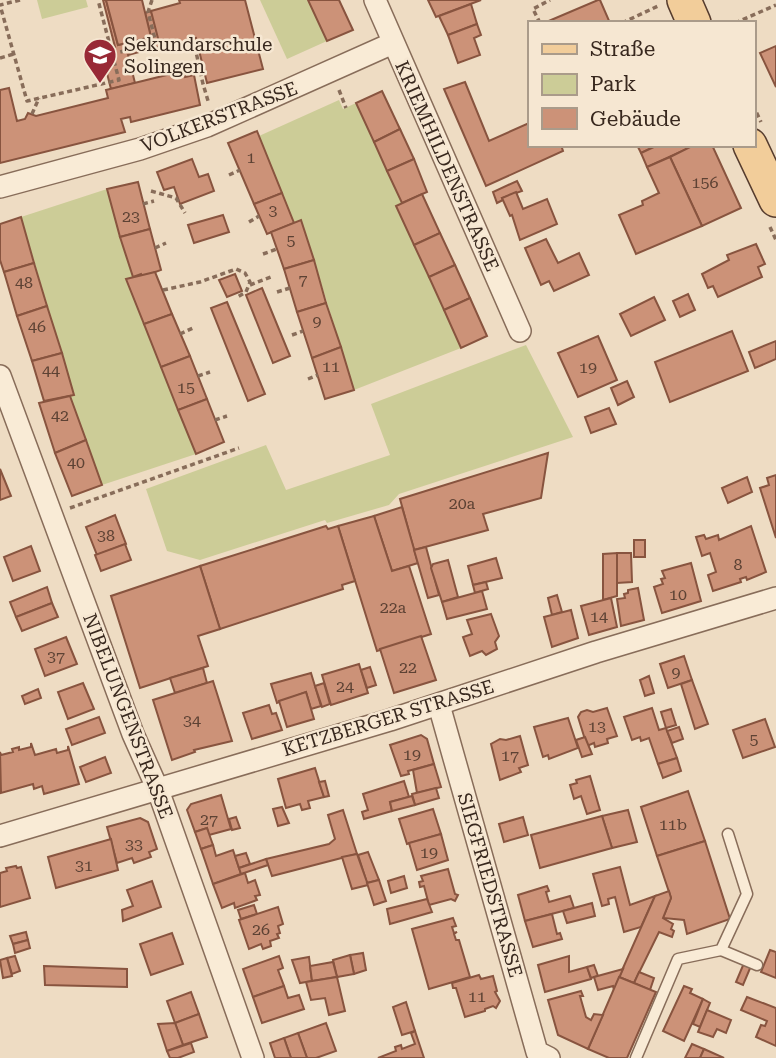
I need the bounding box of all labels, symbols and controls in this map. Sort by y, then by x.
legend [528,21,755,147]
place label: Sekundarschule Solingen [124,33,272,78]
school or university icon: Sekundarschule Solingen [81,36,119,85]
text: Straße [590,37,655,61]
street label: KRIEMHILDENSTRASSE [390,57,504,275]
text: Park [590,72,636,96]
street label: VOLKERSTRASSE [137,77,301,157]
text: Gebäude [590,107,681,131]
house number: 1 [247,148,256,167]
house number: 156 [692,173,718,192]
house number: 3 [269,201,278,220]
house number: 23 [122,207,140,226]
house number: 5 [287,231,296,250]
house number: 7 [299,270,308,289]
house number: 48 [15,273,33,292]
house number: 9 [313,312,322,331]
house number: 46 [28,317,46,336]
house number: 11 [322,357,340,376]
house number: 19 [579,358,597,377]
house number: 44 [42,361,60,380]
house number: 15 [177,378,195,397]
house number: 42 [51,406,69,425]
house number: 40 [67,453,85,472]
house number: 20a [449,494,476,513]
house number: 38 [97,526,115,545]
house number: 8 [734,555,743,574]
house number: 10 [669,585,687,604]
house number: 22a [380,598,407,617]
house number: 14 [590,607,608,626]
street label: NIBELUNGENSTRASSE [78,610,178,822]
house number: 37 [47,647,65,666]
house number: 22 [399,658,417,677]
house number: 9 [672,663,681,682]
street label: KETZBERGER STRASSE [279,675,497,761]
house number: 24 [336,677,354,696]
house number: 34 [183,711,201,730]
house number: 13 [588,717,606,736]
house number: 5 [750,730,759,749]
house number: 19 [403,745,421,764]
house number: 17 [501,746,519,765]
street label: SIEGFRIEDSTRASSE [453,790,527,980]
house number: 27 [200,810,218,829]
house number: 11b [659,815,687,834]
house number: 33 [125,835,143,854]
house number: 19 [420,843,438,862]
house number: 31 [75,856,93,875]
house number: 26 [252,920,270,939]
house number: 11 [468,987,486,1006]

